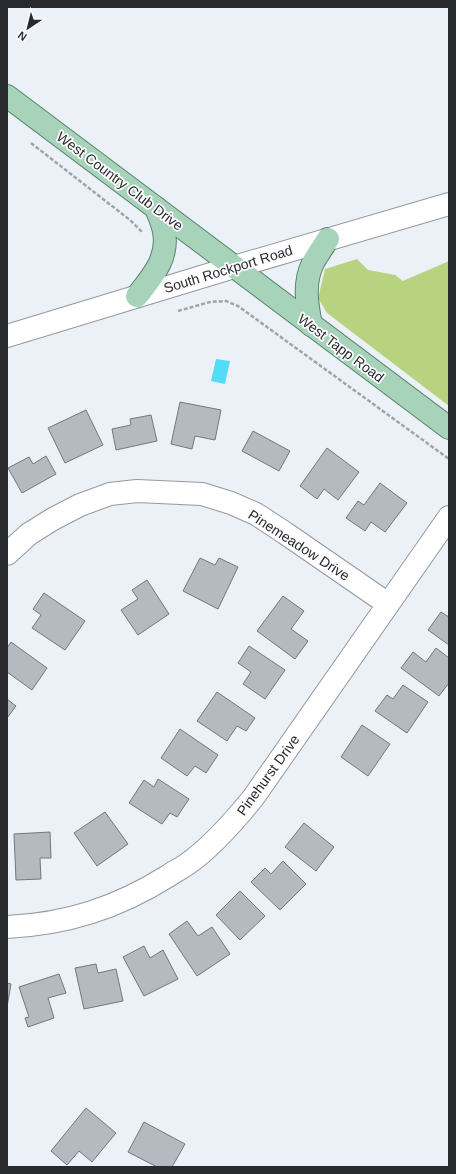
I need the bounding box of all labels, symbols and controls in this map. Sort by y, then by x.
north arrow [8,8,48,48]
text: N [16,29,29,43]
street label: West Country Club Drive [54,128,186,234]
street label: South Rockport Road [162,242,294,296]
street label: West Tapp Road [295,311,387,385]
street label: Pinemeadow Drive [245,506,353,584]
street label: Pinehurst Drive [233,731,303,818]

